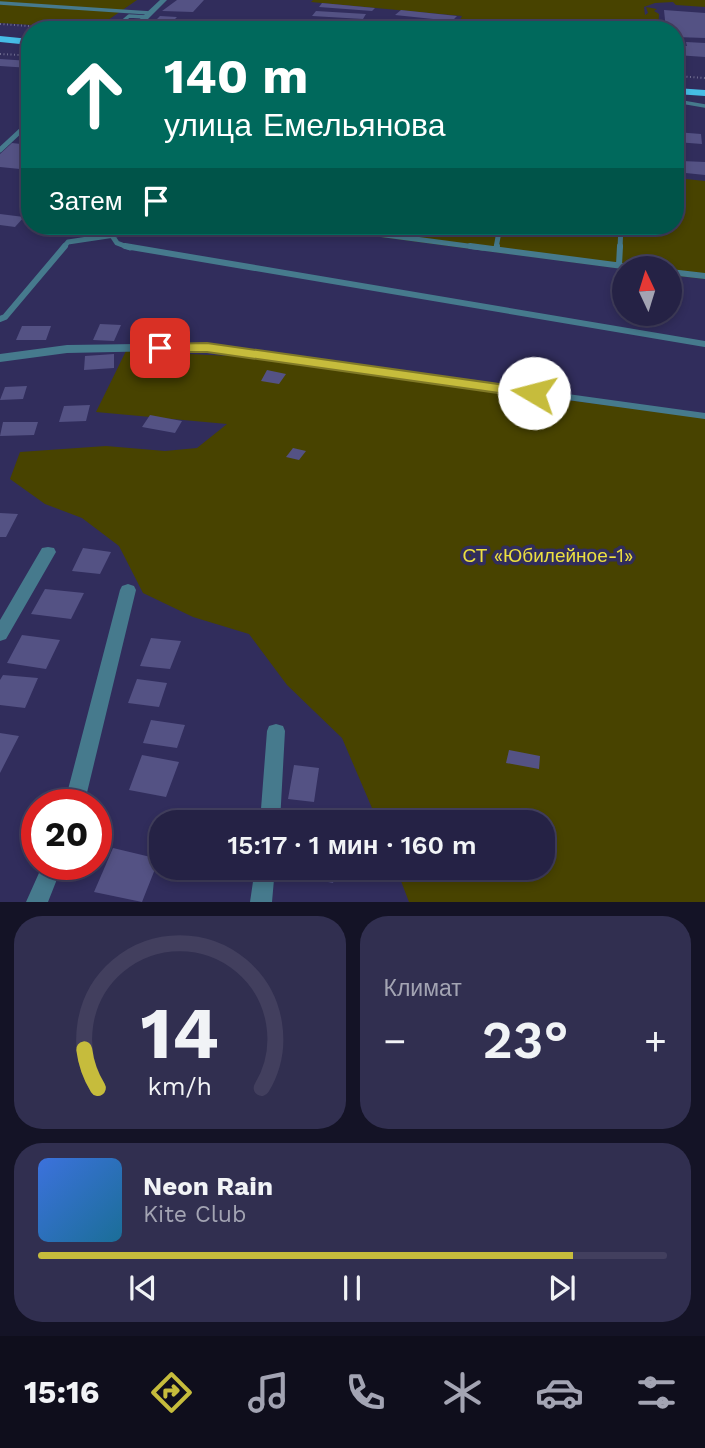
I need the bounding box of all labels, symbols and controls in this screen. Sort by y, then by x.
text: 140 m [164,47,308,105]
icon: ahead [49,49,140,140]
text: улица Емельянова [164,106,446,144]
icon: arrive [137,182,175,220]
text: Затем [49,186,123,216]
north arrow [612,256,682,326]
map controls [612,256,682,326]
pin [130,318,190,378]
icon: arrive [141,329,179,367]
position arrow [497,356,571,430]
park label: СТ «Юбилейное-1» [463,544,633,567]
speed limit sign: 20 [21,789,112,880]
text: 15:17 · 1 мин · 160 m [227,830,477,860]
text: Климат [384,975,462,1002]
text: 14 [141,991,219,1077]
text: 23° [482,1010,568,1071]
text: − [384,1019,406,1063]
text: + [644,1019,667,1063]
text: km/h [148,1072,212,1101]
text: Neon Rain [143,1171,273,1201]
text: Kite Club [143,1201,246,1228]
icon: previous [124,1269,162,1307]
icon: pause [333,1269,371,1307]
icon: next [543,1269,581,1307]
icon: directions [147,1368,196,1417]
icon: music [244,1368,293,1417]
icon: phone [341,1368,390,1417]
icon: climate [438,1368,487,1417]
icon: car [535,1368,584,1417]
icon: filters [632,1368,681,1417]
text: 15:16 [24,1373,100,1411]

